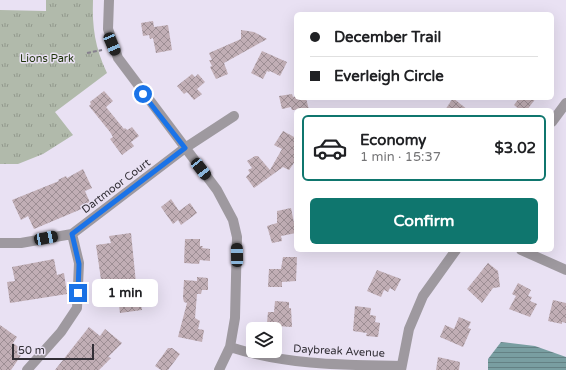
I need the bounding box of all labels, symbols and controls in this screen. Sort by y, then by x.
text: December Trail [334,28,441,46]
car [102,31,122,57]
park label: Lions Park [20,52,74,65]
text: Everleigh Circle [334,67,444,85]
route start [134,85,152,103]
icon: car [312,130,348,166]
text: Economy [360,131,426,149]
text: $3.02 [495,139,536,157]
text: 1 min · 15:37 [360,149,441,165]
street label: Dartmoor Court [79,156,153,216]
car [189,156,213,182]
button: Confirm [310,198,538,244]
car [33,230,59,246]
car [231,243,243,267]
callout: 1 min [92,279,158,307]
route end [69,284,87,302]
text: 1 min [108,285,142,301]
map controls [246,322,282,358]
button: layers [246,322,282,358]
scale bar [12,342,94,361]
street label: Daybreak Avenue [293,342,385,360]
text: 50 m [18,344,45,357]

